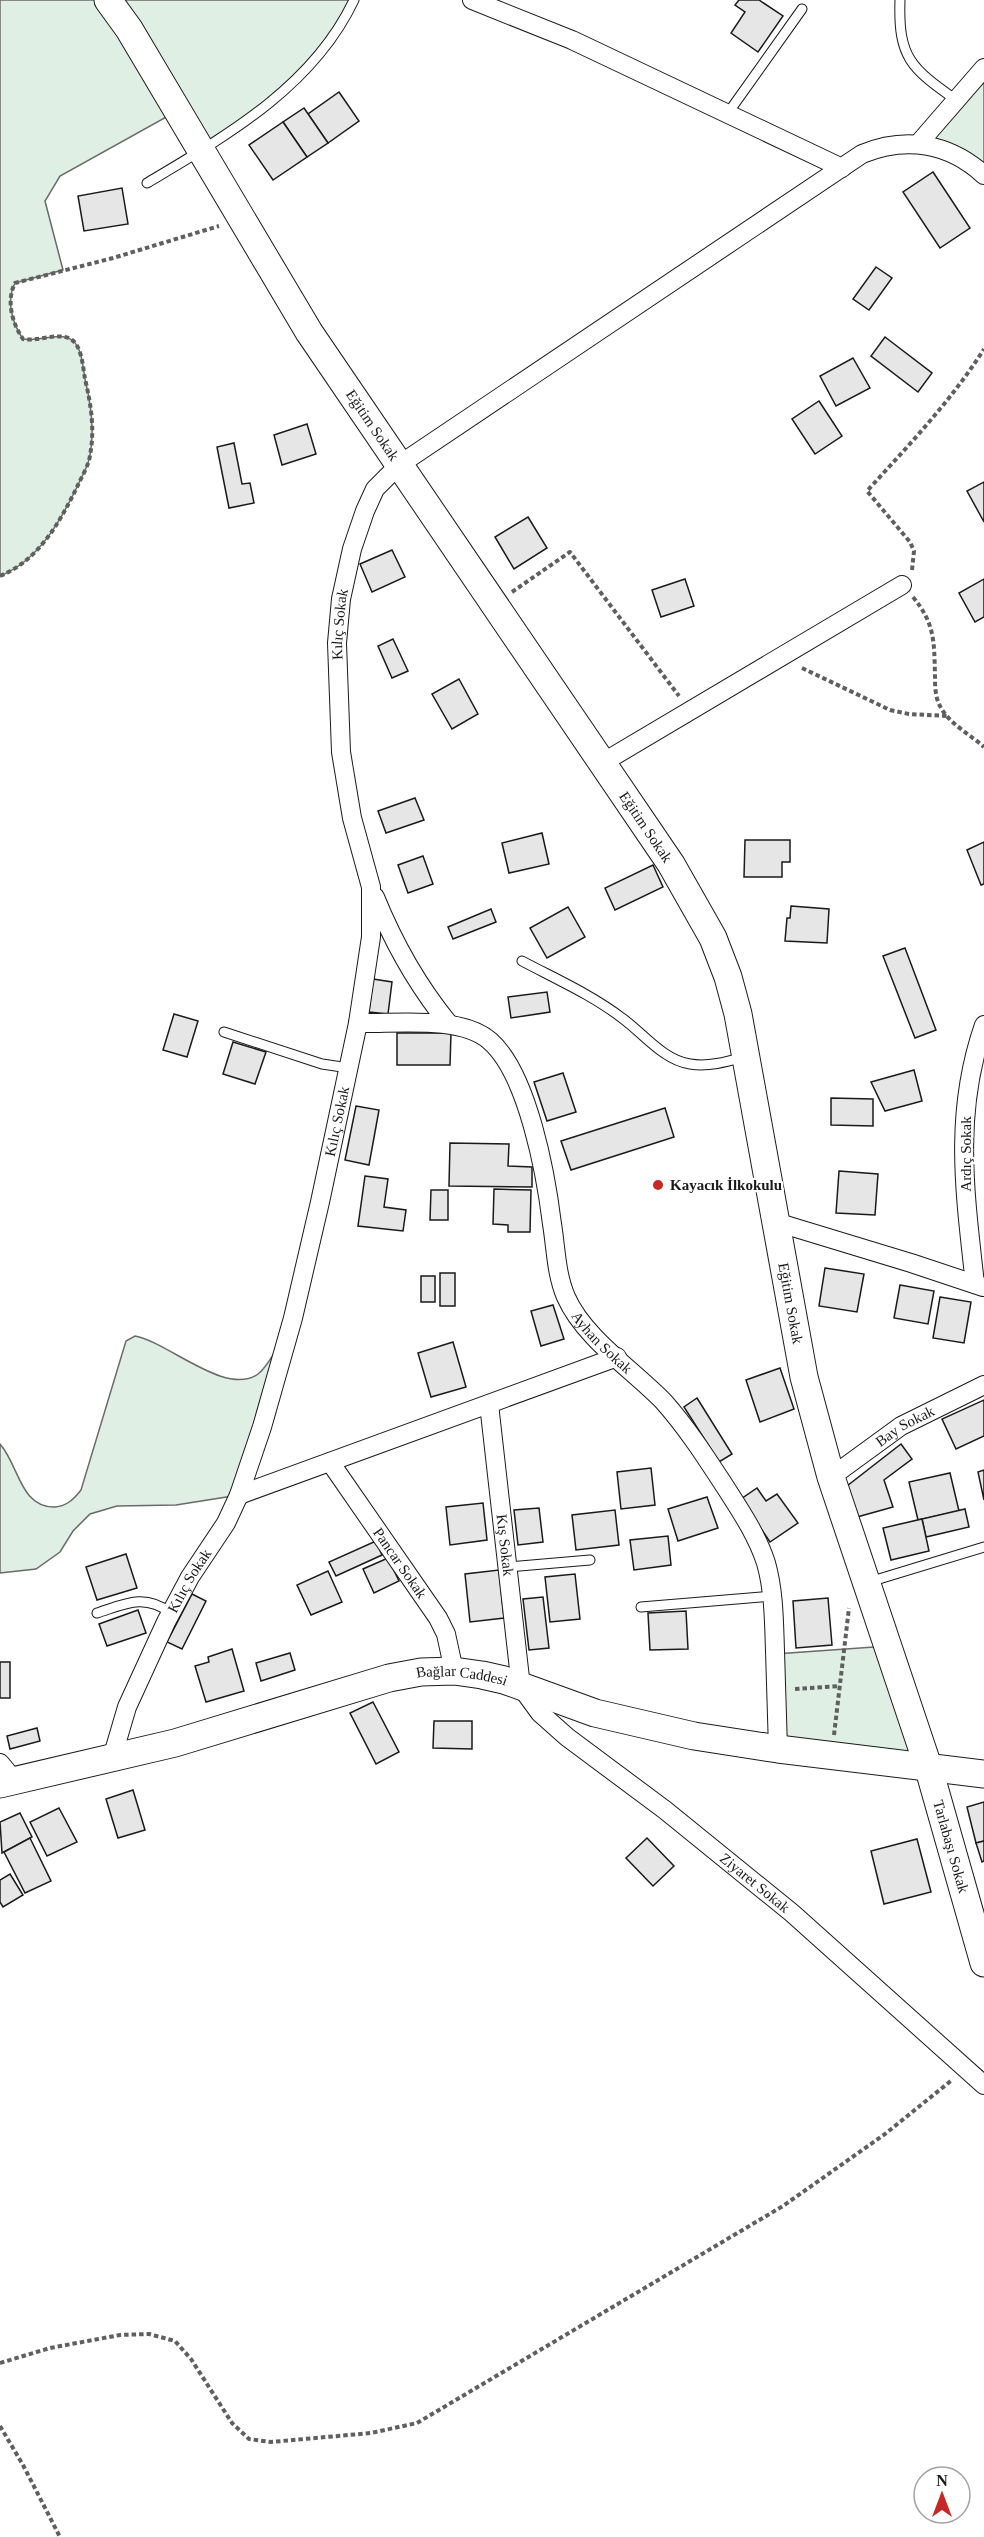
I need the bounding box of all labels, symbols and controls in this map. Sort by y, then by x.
street label: Eğitim Sokak [343,387,402,464]
street label: Kılıç Sokak [329,587,351,660]
street label: Eğitim Sokak [616,789,676,866]
street label: Kılıç Sokak [322,1084,352,1158]
street label: Ardıç Sokak [958,1116,974,1192]
place label: Kayacık İlkokulu [670,1177,782,1193]
marker: Kayacık İlkokulu [651,1178,665,1192]
street label: Eğitim Sokak [775,1262,806,1346]
street label: Ayhan Sokak [568,1308,636,1377]
street label: Bay Sokak [873,1403,937,1450]
street label: Kış Sokak [494,1513,516,1577]
street label: Pancar Sokak [370,1525,430,1602]
street label: Kılıç Sokak [164,1546,215,1615]
street label: Bağlar Caddesi [415,1663,510,1689]
street label: Tarlabaşı Sokak [930,1798,972,1895]
street label: Ziyaret Sokak [717,1850,793,1916]
north arrow [912,2465,972,2525]
text: N [936,2472,948,2489]

